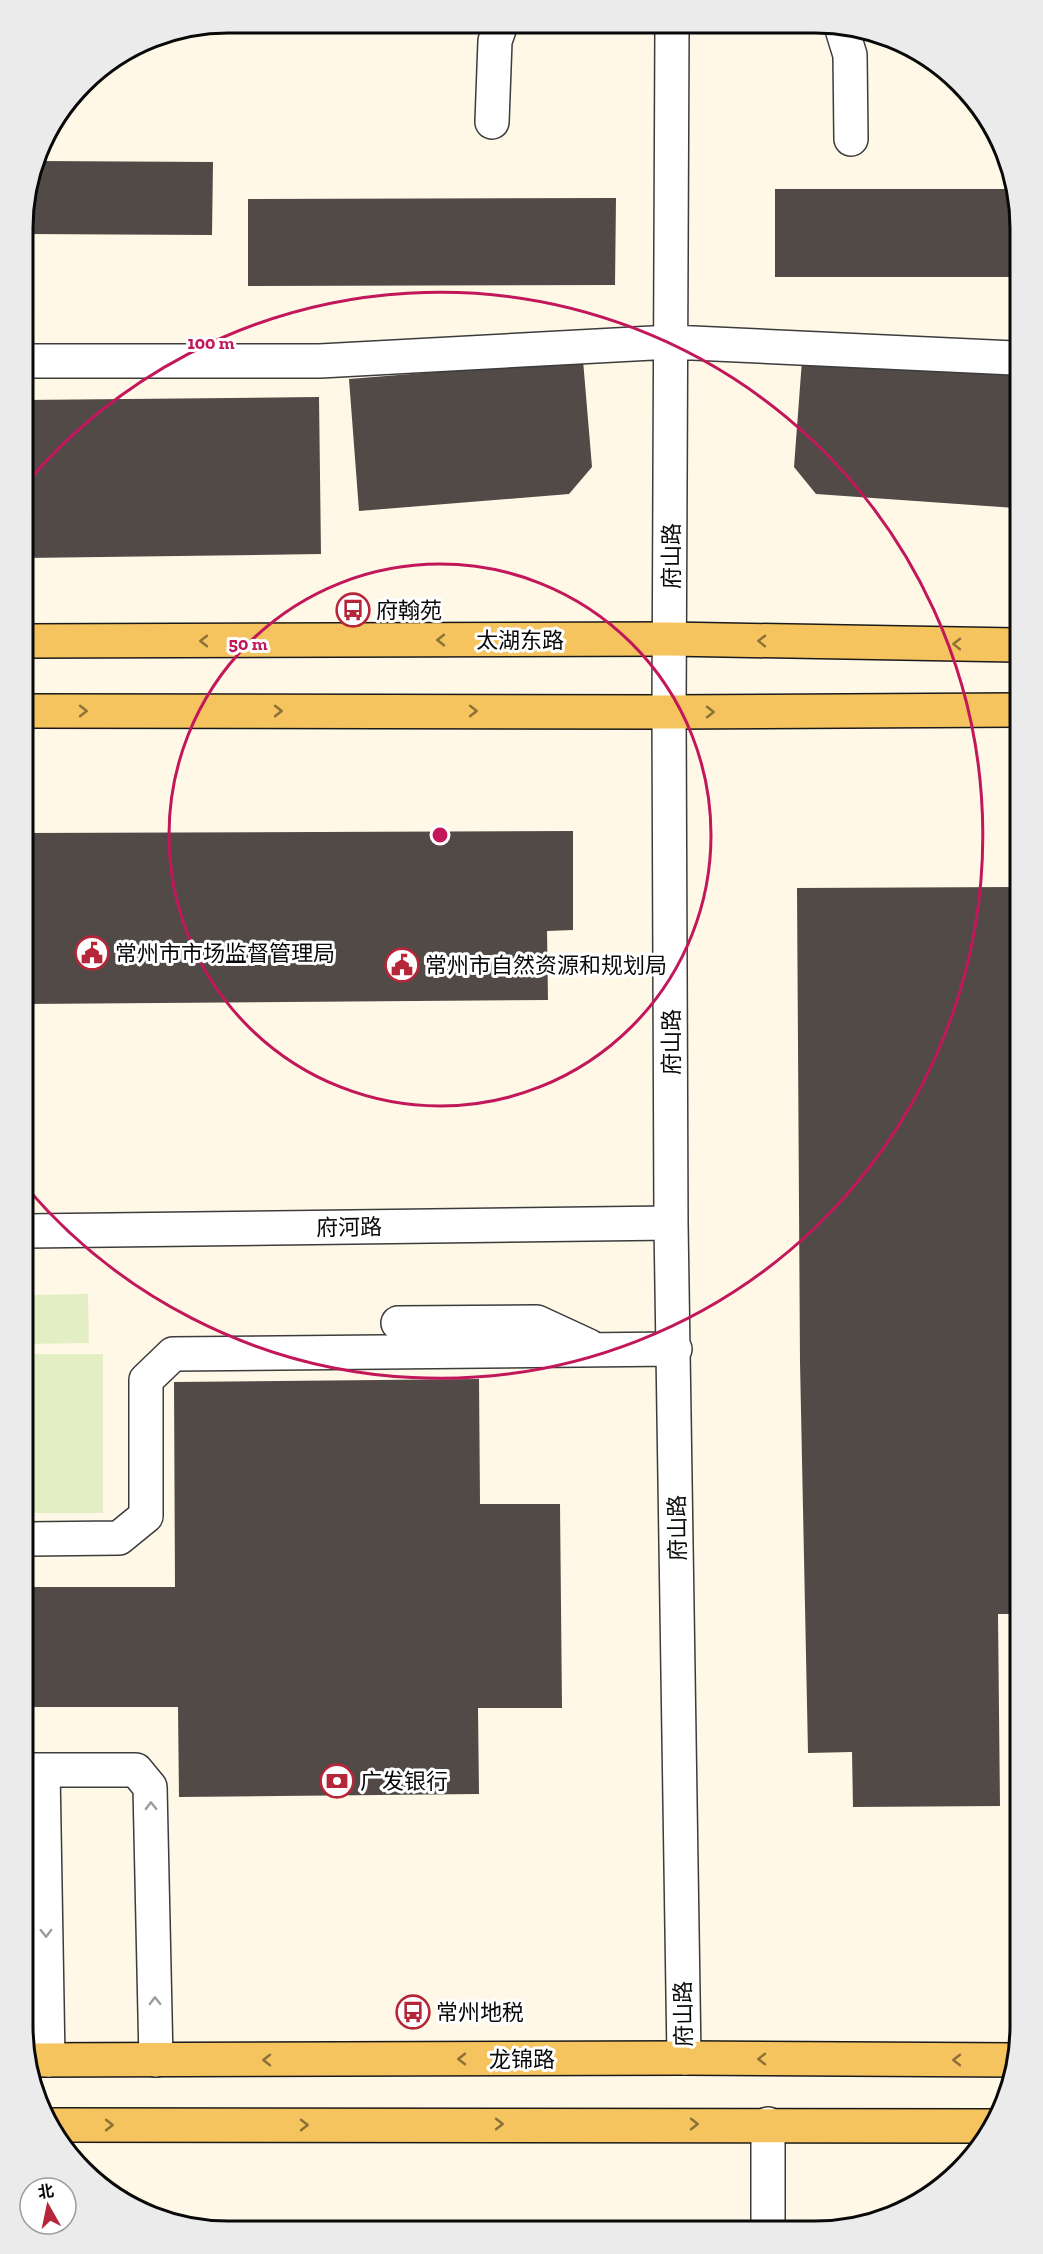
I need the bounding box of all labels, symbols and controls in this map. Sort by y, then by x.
text: 100 m [187,332,235,354]
street label: 府山路 [658,523,685,589]
bus stop icon: 府翰苑 [335,592,371,628]
place label: 府翰苑 [376,597,442,624]
street label: 太湖东路 [476,627,564,654]
text: 50 m [229,633,268,655]
one-way arrow [199,634,208,647]
one-way arrow [436,634,445,646]
one-way arrow [757,634,766,647]
one-way arrow [952,638,961,650]
one-way arrow [79,705,88,717]
one-way arrow [274,705,283,717]
one-way arrow [469,705,478,717]
one-way arrow [706,705,715,718]
centre of rings [430,825,450,845]
public building icon: 常州市市场监督管理局 [74,935,110,971]
place label: 常州市市场监督管理局 [115,940,335,967]
public building icon: 常州市自然资源和规划局 [384,947,420,983]
place label: 常州市自然资源和规划局 [425,952,667,979]
street label: 府山路 [658,1009,685,1075]
street label: 府河路 [316,1213,382,1242]
street label: 府山路 [663,1495,692,1561]
bank icon: 广发银行 [319,1763,355,1799]
place label: 广发银行 [360,1768,448,1795]
one-way arrow [144,1802,157,1811]
one-way arrow [40,1929,52,1938]
street label: 府山路 [669,1981,698,2047]
bus stop icon: 常州地税 [395,1994,431,2030]
one-way arrow [148,1997,161,2006]
place label: 常州地税 [436,1999,524,2026]
street label: 龙锦路 [489,2046,555,2073]
one-way arrow [457,2053,466,2065]
one-way arrow [757,2053,766,2065]
one-way arrow [262,2054,271,2066]
one-way arrow [952,2054,961,2066]
one-way arrow [494,2118,503,2130]
one-way arrow [689,2118,698,2130]
one-way arrow [104,2119,113,2131]
one-way arrow [299,2119,308,2131]
north arrow [18,2176,78,2236]
text: 北 [36,2181,55,2202]

